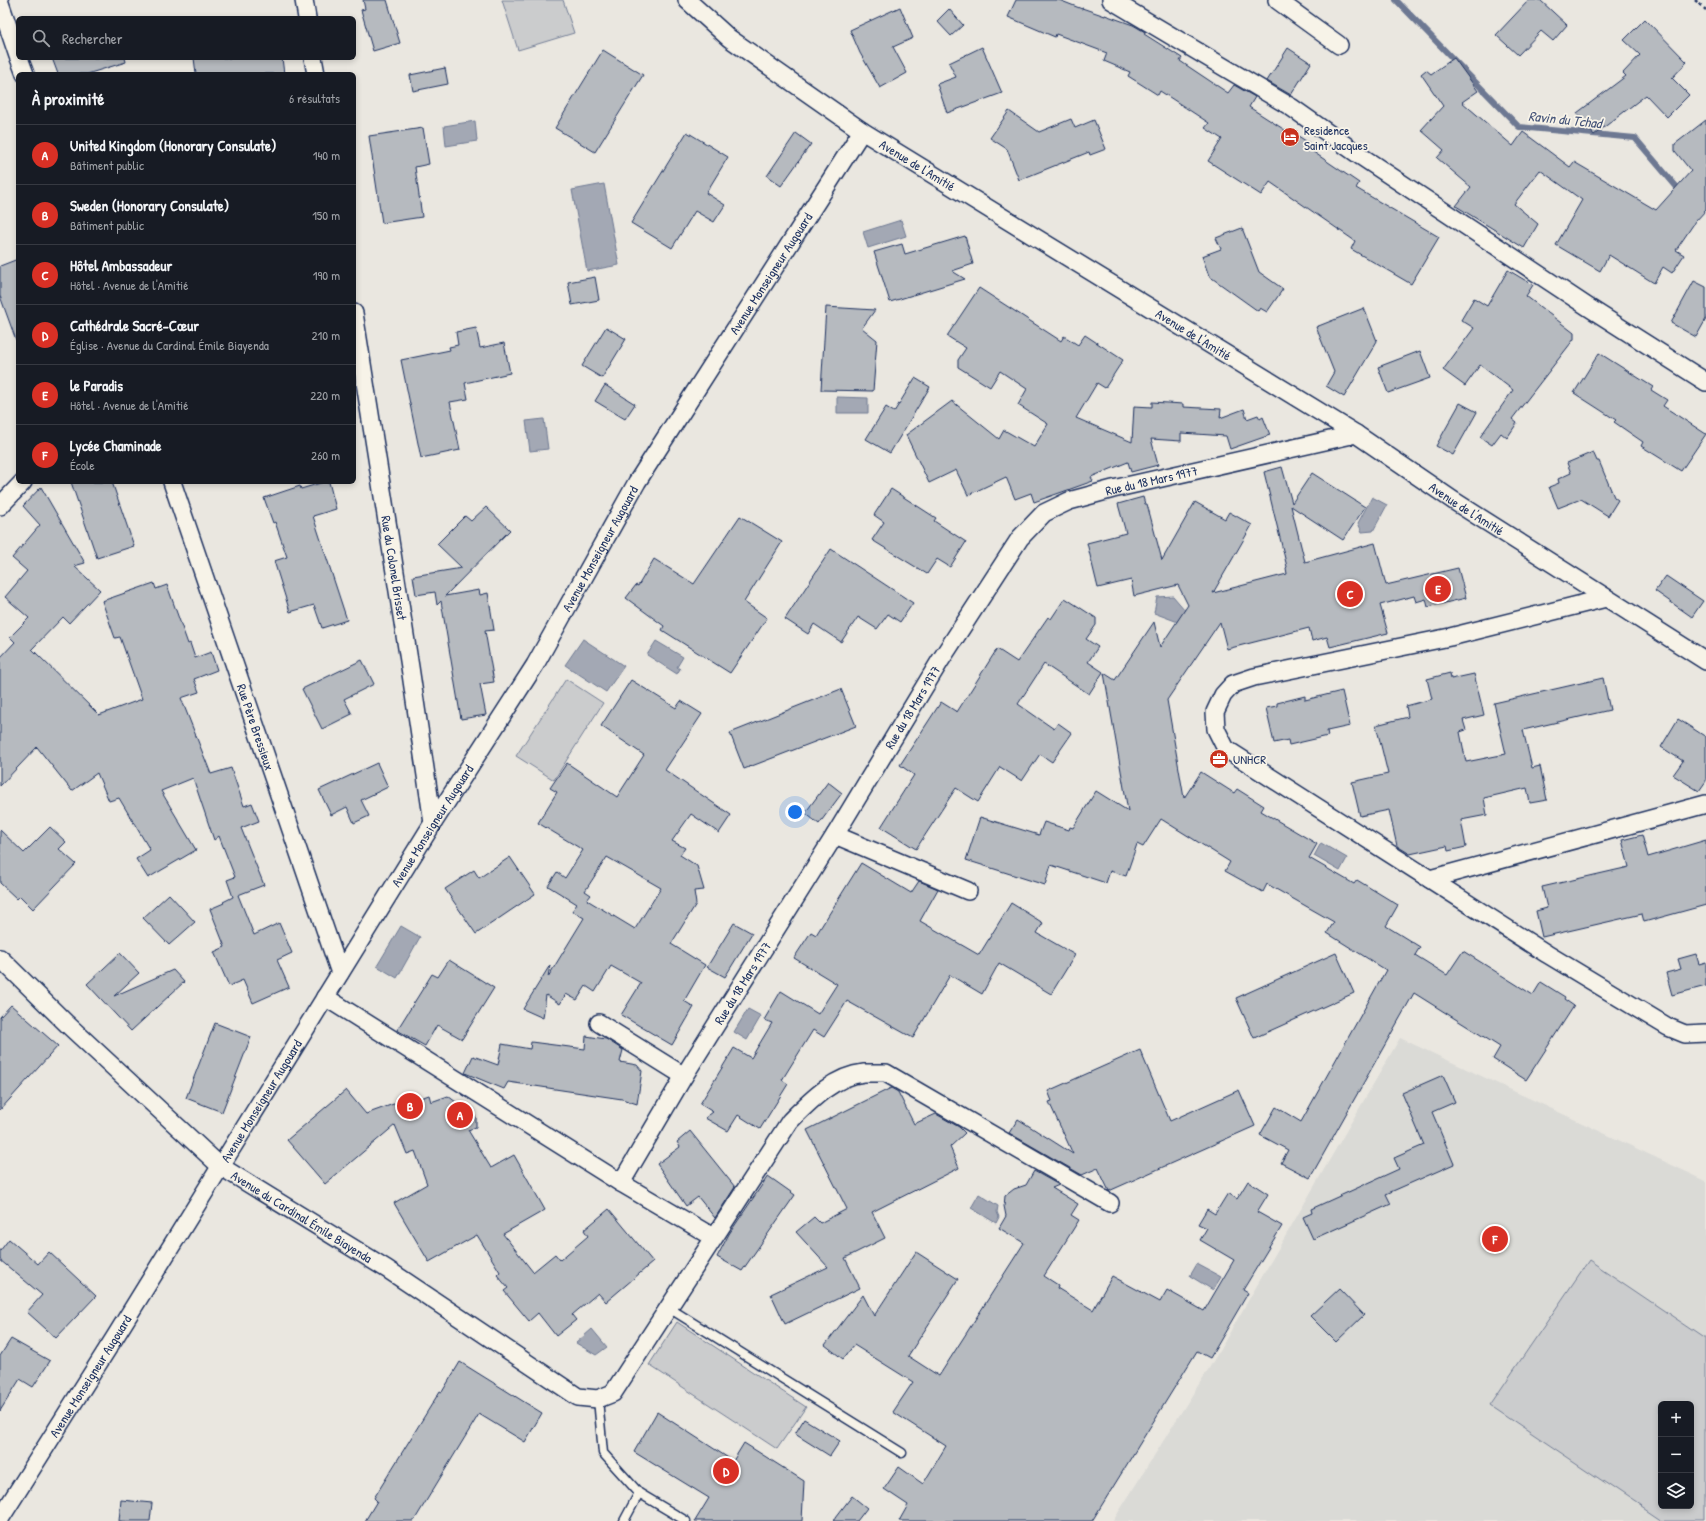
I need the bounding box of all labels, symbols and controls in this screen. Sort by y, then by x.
search box [16,16,356,60]
icon: search [30,27,52,49]
text: Rechercher [62,28,123,49]
text: À proximité [32,87,104,110]
text: 6 résultats [289,89,340,107]
water label: Ravin du Tchad [1528,106,1605,133]
place label: Residence Saint Jacques [1304,121,1368,154]
hotel icon: Residence Saint Jacques [1279,126,1301,148]
text: United Kingdom (Honorary Consulate) [70,135,276,156]
street label: Avenue de l'Amitié [876,135,959,195]
text: A [42,146,48,164]
text: 140 m [313,146,340,164]
text: Bâtiment public [70,156,144,174]
text: Sweden (Honorary Consulate) [70,195,229,216]
text: B [42,206,48,224]
text: 150 m [312,206,340,224]
street label: Avenue Monseigneur Augouard [725,209,816,338]
text: Bâtiment public [70,216,144,234]
text: Hôtel Ambassadeur [70,255,172,276]
text: C [41,266,49,284]
text: 190 m [313,266,340,284]
text: Hôtel · Avenue de l'Amitié [70,276,188,294]
street label: Avenue de l'Amitié [1152,304,1235,364]
text: Cathédrale Sacré-Cœur [70,315,199,336]
text: D [42,326,48,344]
text: 210 m [312,326,340,344]
text: Église · Avenue du Cardinal Émile Biayenda [70,336,269,354]
text: le Paradis [70,375,123,396]
text: E [42,386,48,404]
text: 220 m [310,386,340,404]
text: Hôtel · Avenue de l'Amitié [70,396,188,414]
text: Lycée Chaminade [70,435,162,456]
text: F [43,446,47,464]
text: 260 m [311,446,340,464]
text: École [70,456,95,474]
street label: Rue du 18 Mars 1977 [1103,461,1199,500]
street label: Avenue de l'Amitié [1426,478,1507,539]
street label: Avenue Monseigneur Augouard [558,483,642,615]
street label: Rue du Colonel Brisset [377,514,412,622]
pin: E [1425,574,1451,604]
pin: C [1337,579,1363,609]
street label: Rue du 18 Mars 1977 [880,662,944,752]
street label: Rue Père Bressieux [233,682,279,773]
office icon: UNHCR [1208,748,1230,770]
place label: UNHCR [1233,750,1266,768]
street label: Avenue Monseigneur Augouard [387,761,477,890]
your location [785,802,805,822]
street label: Rue du 18 Mars 1977 [710,938,775,1028]
street label: Avenue Monseigneur Augouard [216,1036,306,1166]
pin: B [397,1091,423,1121]
pin: A [447,1100,473,1130]
street label: Avenue du Cardinal Émile Biayenda [228,1166,376,1267]
pin: F [1482,1224,1508,1254]
street label: Avenue Monseigneur Augouard [45,1312,135,1441]
map controls [1658,1401,1694,1509]
button: + [1658,1401,1694,1437]
button: − [1658,1437,1694,1473]
pin: D [713,1456,739,1486]
button: layers [1658,1473,1694,1509]

